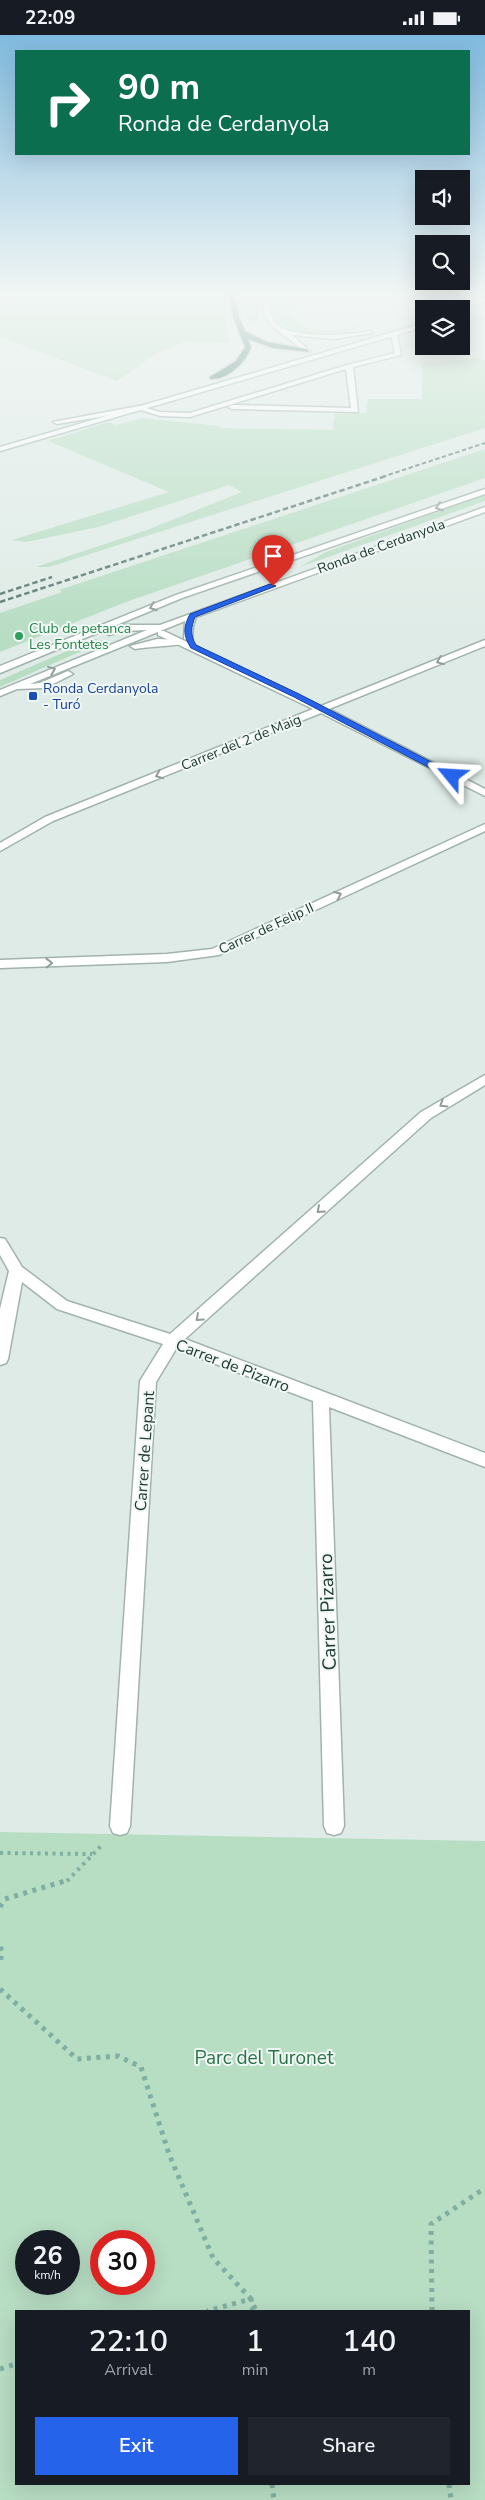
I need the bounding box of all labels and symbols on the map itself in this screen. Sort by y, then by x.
one-way arrow [435,501,444,511]
street label: Ronda de Cerdanyola [315,515,448,578]
pin [252,535,294,586]
one-way arrow [150,601,158,611]
place label: Club de petanca Les Fontetes [29,619,131,654]
marker: Club de petanca Les Fontetes [13,630,25,642]
one-way arrow [436,655,445,665]
one-way arrow [48,666,56,676]
place label: Ronda Cerdanyola - Turó [43,679,158,714]
marker: Ronda Cerdanyola - Turó [27,690,39,702]
street label: Carrer del 2 de Maig [178,710,304,775]
position arrow [425,749,477,801]
one-way arrow [156,769,164,779]
one-way arrow [333,891,342,901]
street label: Carrer de Felip II [216,898,317,959]
one-way arrow [45,958,53,968]
one-way arrow [440,1098,449,1108]
one-way arrow [317,1204,326,1213]
one-way arrow [195,1312,204,1321]
street label: Carrer de Pizarro [172,1334,293,1398]
street label: Carrer de Lepant [130,1390,160,1512]
street label: Carrer Pizarro [313,1553,343,1671]
park label: Parc del Turonet [194,2045,334,2071]
speed limit sign: 30 [90,2230,155,2295]

